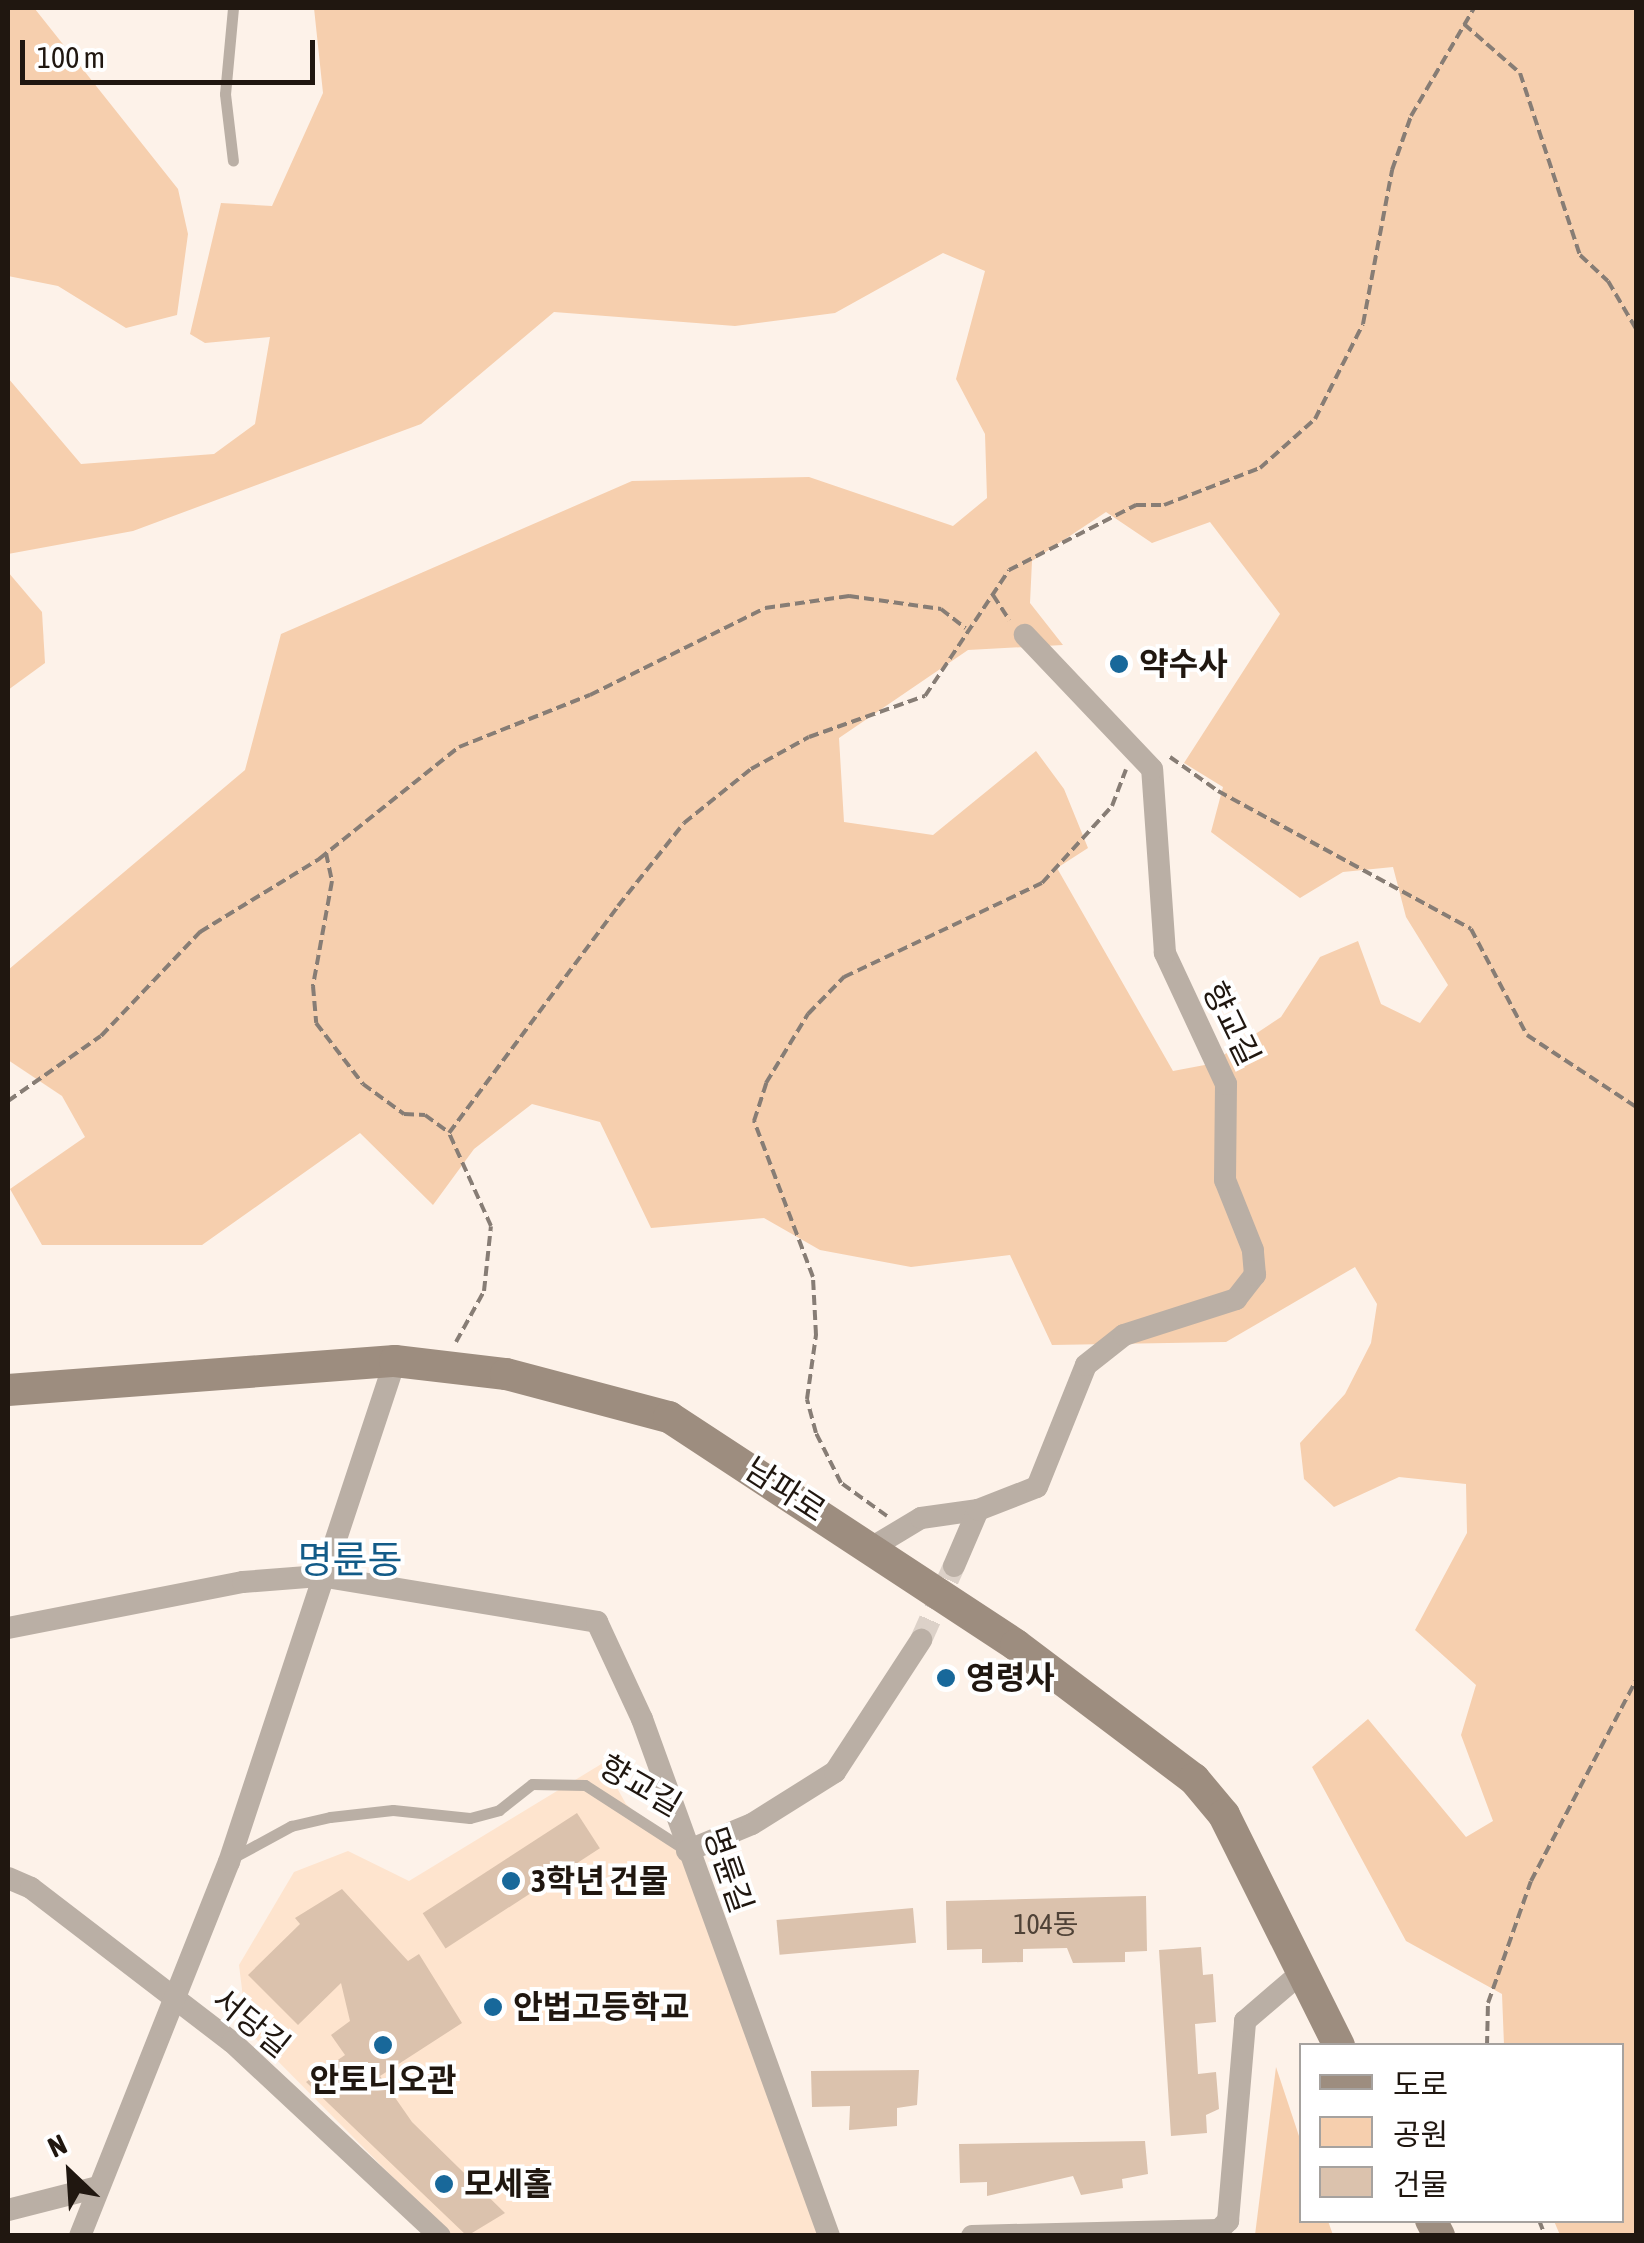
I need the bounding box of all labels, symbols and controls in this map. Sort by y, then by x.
scale bar [25,20,320,82]
text: 100 m [37,40,105,74]
place label: 약수사 [1139,645,1227,683]
marker: 약수사 [1108,653,1130,675]
street label: 향교길 [1194,976,1268,1072]
street label: 남파로 [738,1450,832,1530]
district label: 명륜동 [298,1537,402,1583]
place label: 영령사 [966,1659,1054,1697]
marker: 영령사 [935,1667,957,1689]
street label: 향교길 [592,1747,688,1825]
street label: 명륜길 [695,1822,761,1918]
place label: 3학년 건물 [531,1862,668,1900]
marker: 3학년 건물 [500,1870,522,1892]
house number: 104동 [1013,1907,1079,1941]
street label: 서당길 [205,1980,297,2066]
place label: 안법고등학교 [513,1988,690,2026]
marker: 안법고등학교 [482,1996,504,2018]
marker: 안토니오관 [372,2034,394,2056]
legend [1299,2043,1624,2223]
place label: 안토니오관 [309,2061,457,2099]
text: 도로 [1393,2067,1448,2101]
text: 공원 [1393,2117,1448,2151]
north arrow [20,2123,120,2223]
text: N [43,2128,72,2164]
place label: 모세홀 [464,2165,552,2203]
text: 건물 [1393,2167,1448,2201]
marker: 모세홀 [433,2173,455,2195]

